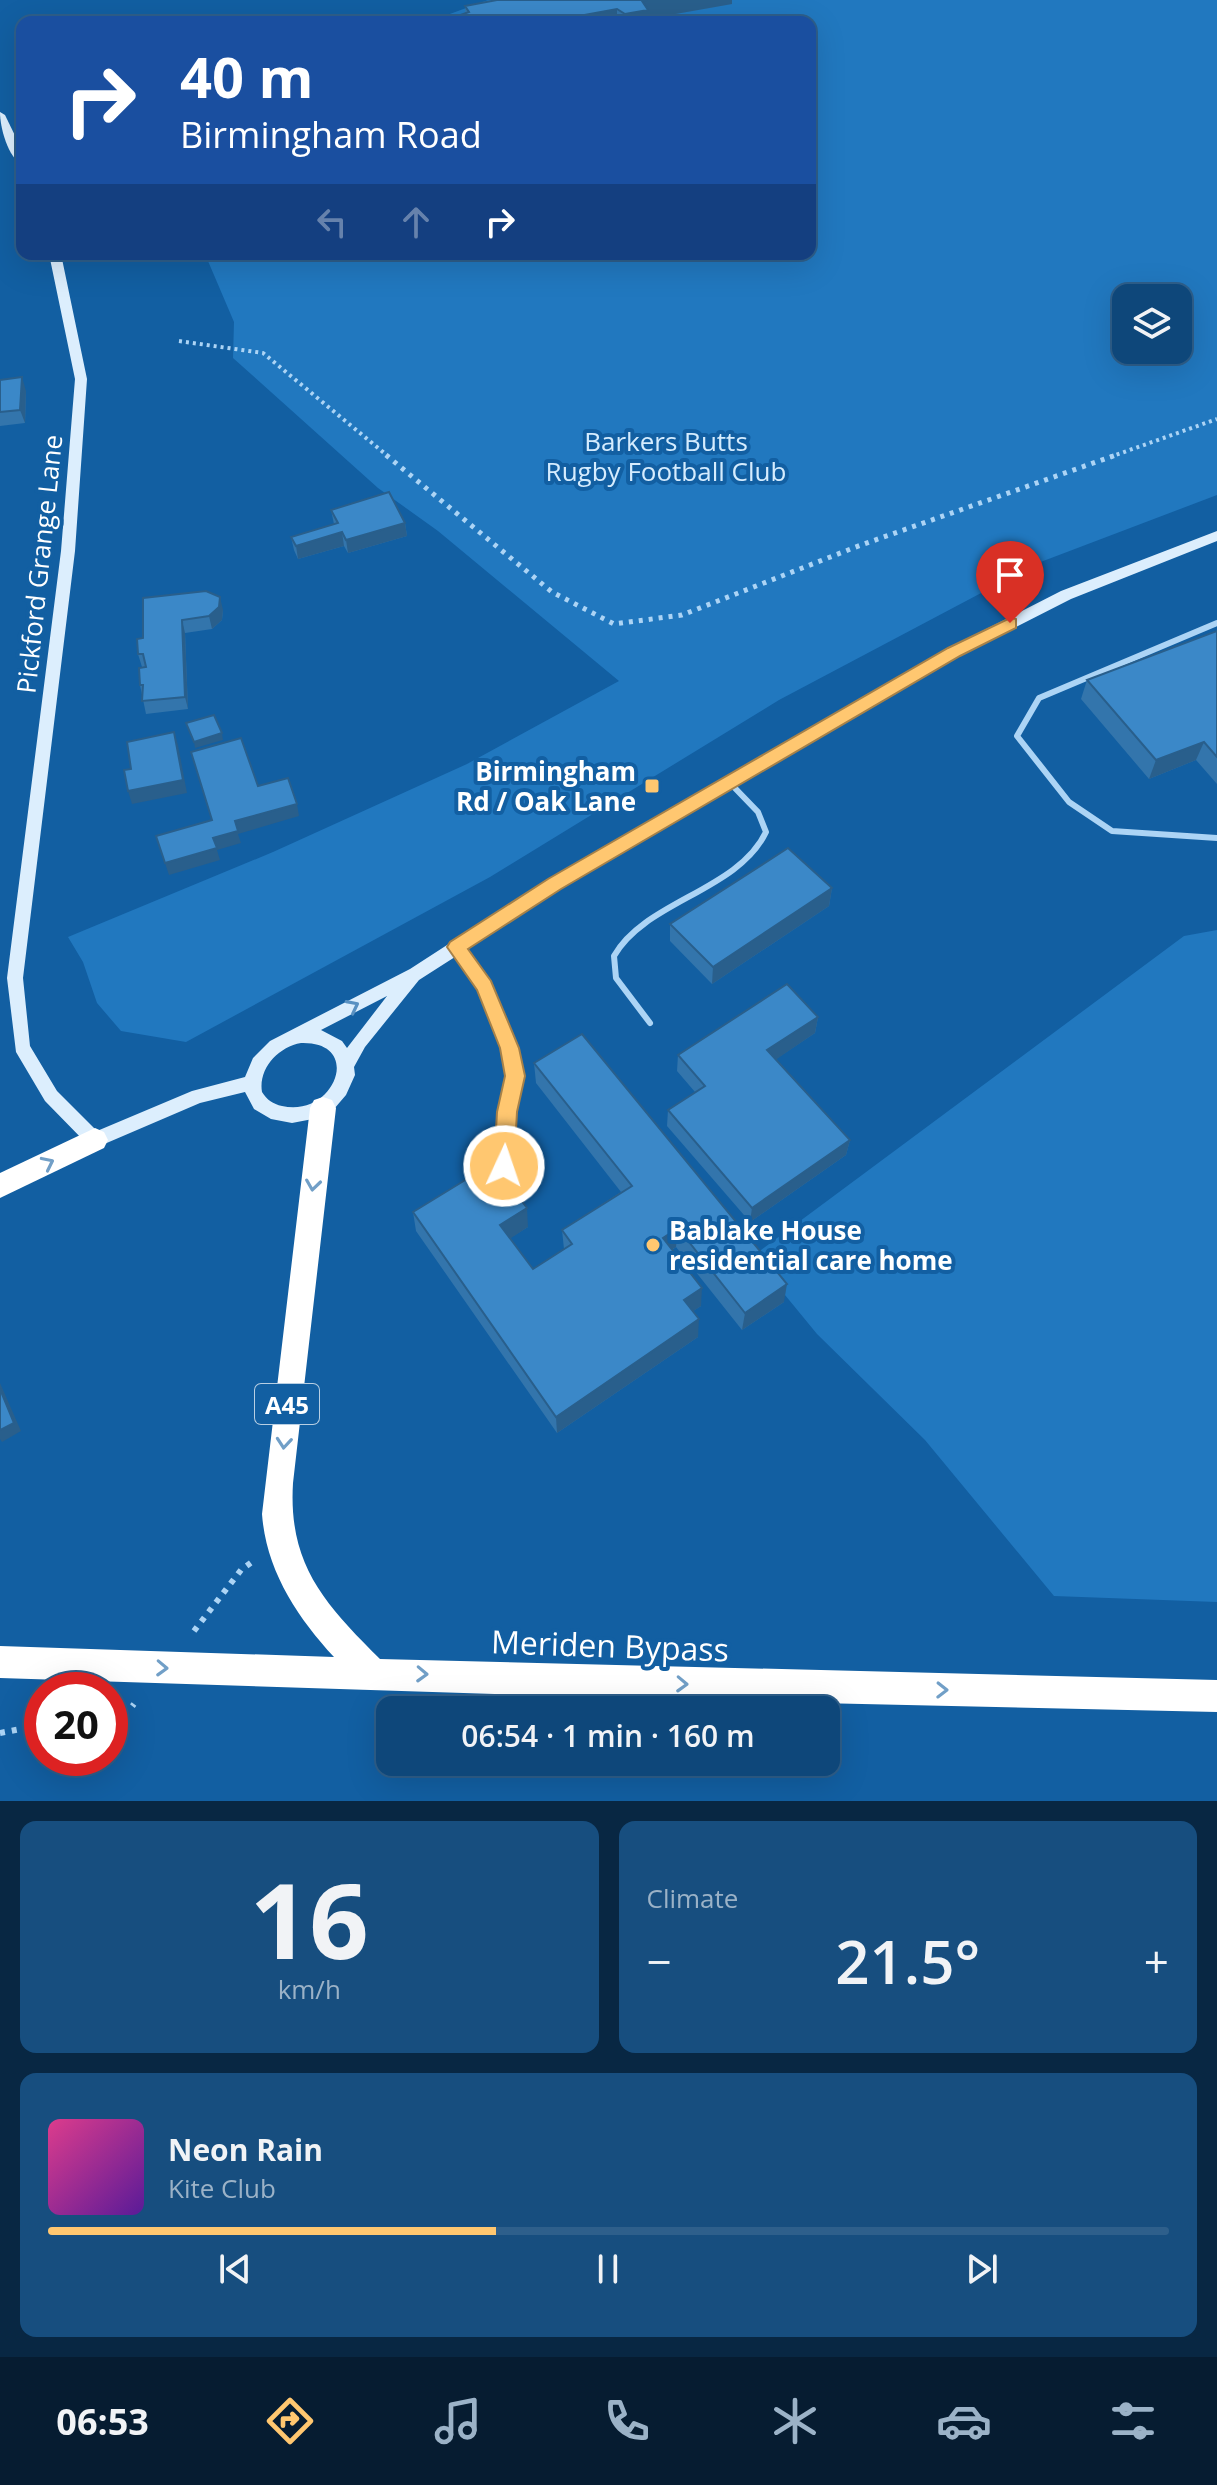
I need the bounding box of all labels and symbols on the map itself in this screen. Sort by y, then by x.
park label: Barkers Butts Rugby Football Club [546,423,786,489]
street label: Pickford Grange Lane [8,433,70,695]
pin [976,541,1044,623]
place label: Birmingham Rd / Oak Lane [456,753,636,819]
marker: Birmingham Rd / Oak Lane [643,777,661,795]
one-way arrow [344,1000,359,1016]
position arrow [462,1124,546,1208]
one-way arrow [39,1157,54,1173]
one-way arrow [305,1178,322,1192]
place label: Bablake House residential care home [669,1212,953,1278]
marker: Bablake House residential care home [644,1236,662,1254]
road number: A45 [255,1384,319,1424]
one-way arrow [275,1437,292,1450]
street label: Meriden Bypass [490,1619,730,1671]
one-way arrow [156,1659,169,1677]
one-way arrow [416,1665,429,1682]
speed limit sign: 20 [24,1672,128,1776]
one-way arrow [676,1676,689,1693]
one-way arrow [936,1681,949,1698]

